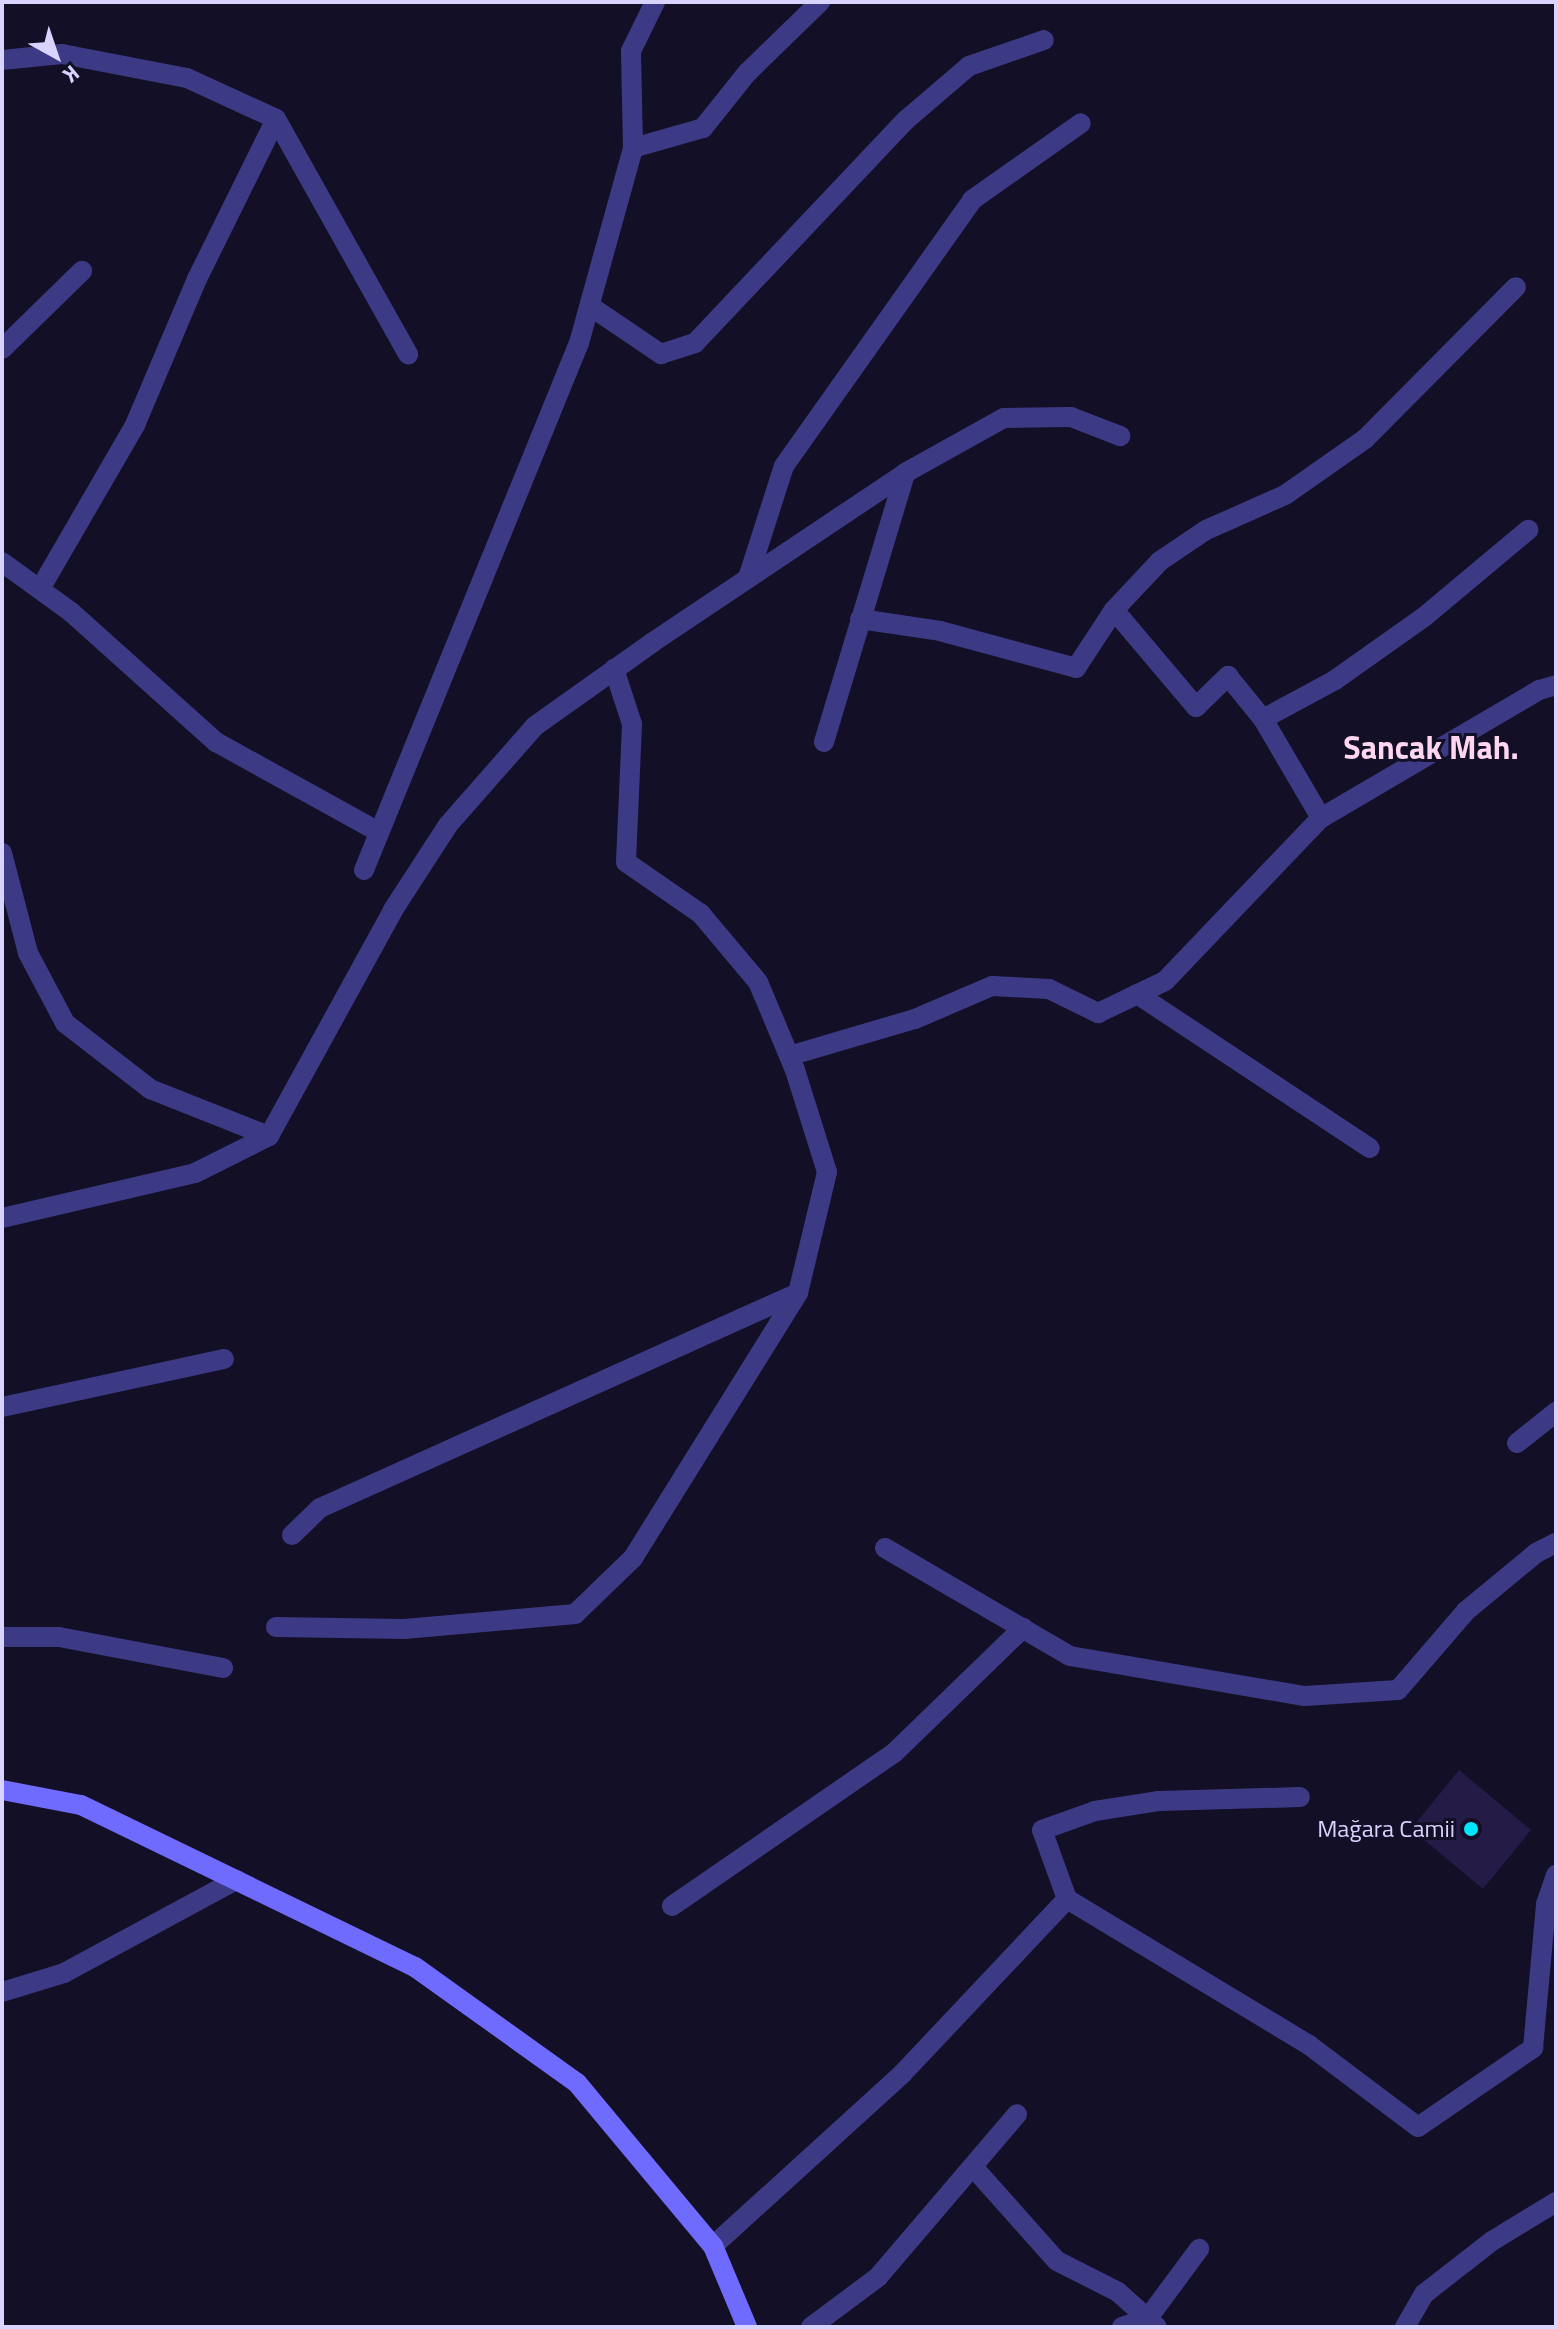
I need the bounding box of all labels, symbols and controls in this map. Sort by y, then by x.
north arrow [16,16,96,96]
text: K [56,57,87,92]
district label: Sancak Mah. [1343,728,1519,766]
place label: Mağara Camii [1317,1815,1455,1843]
marker: Mağara Camii [1462,1820,1480,1838]

